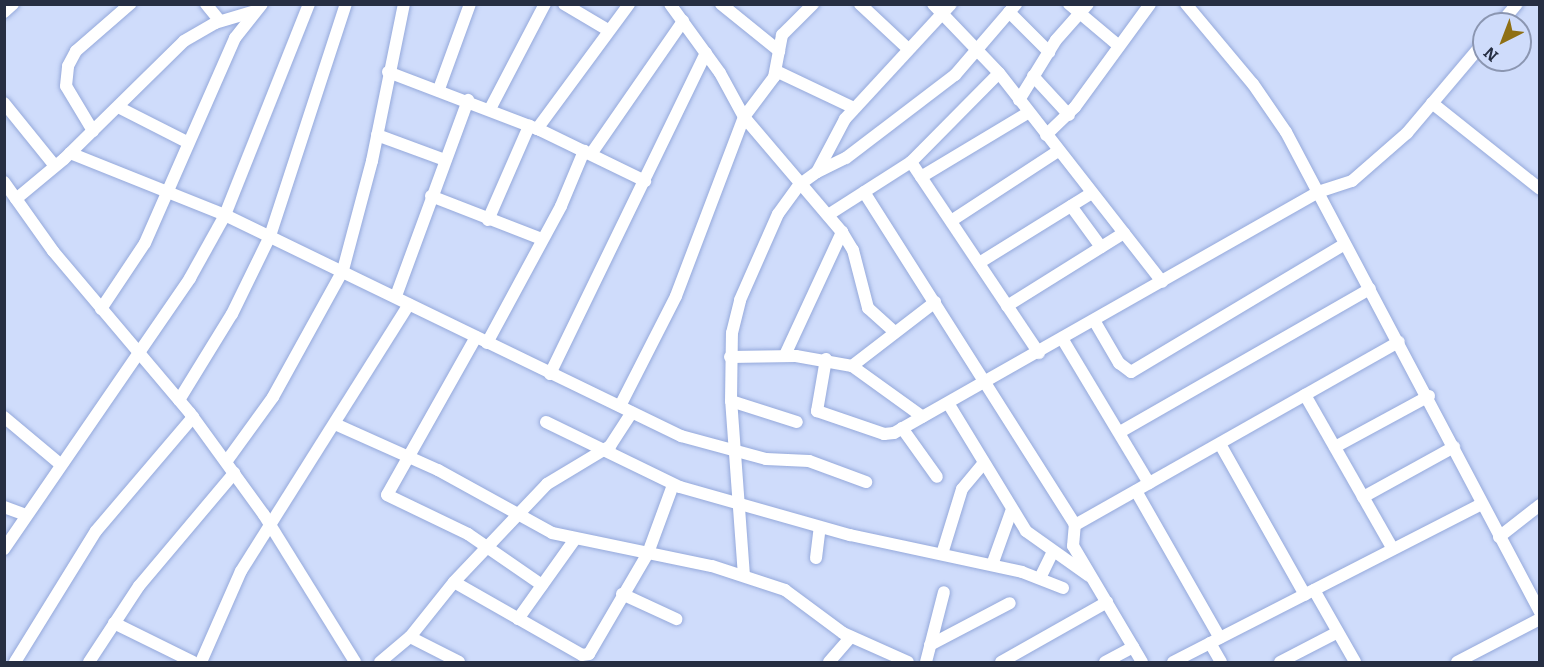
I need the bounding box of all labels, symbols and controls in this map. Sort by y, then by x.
north arrow [1472,12,1532,72]
text: N [1480,43,1502,65]

